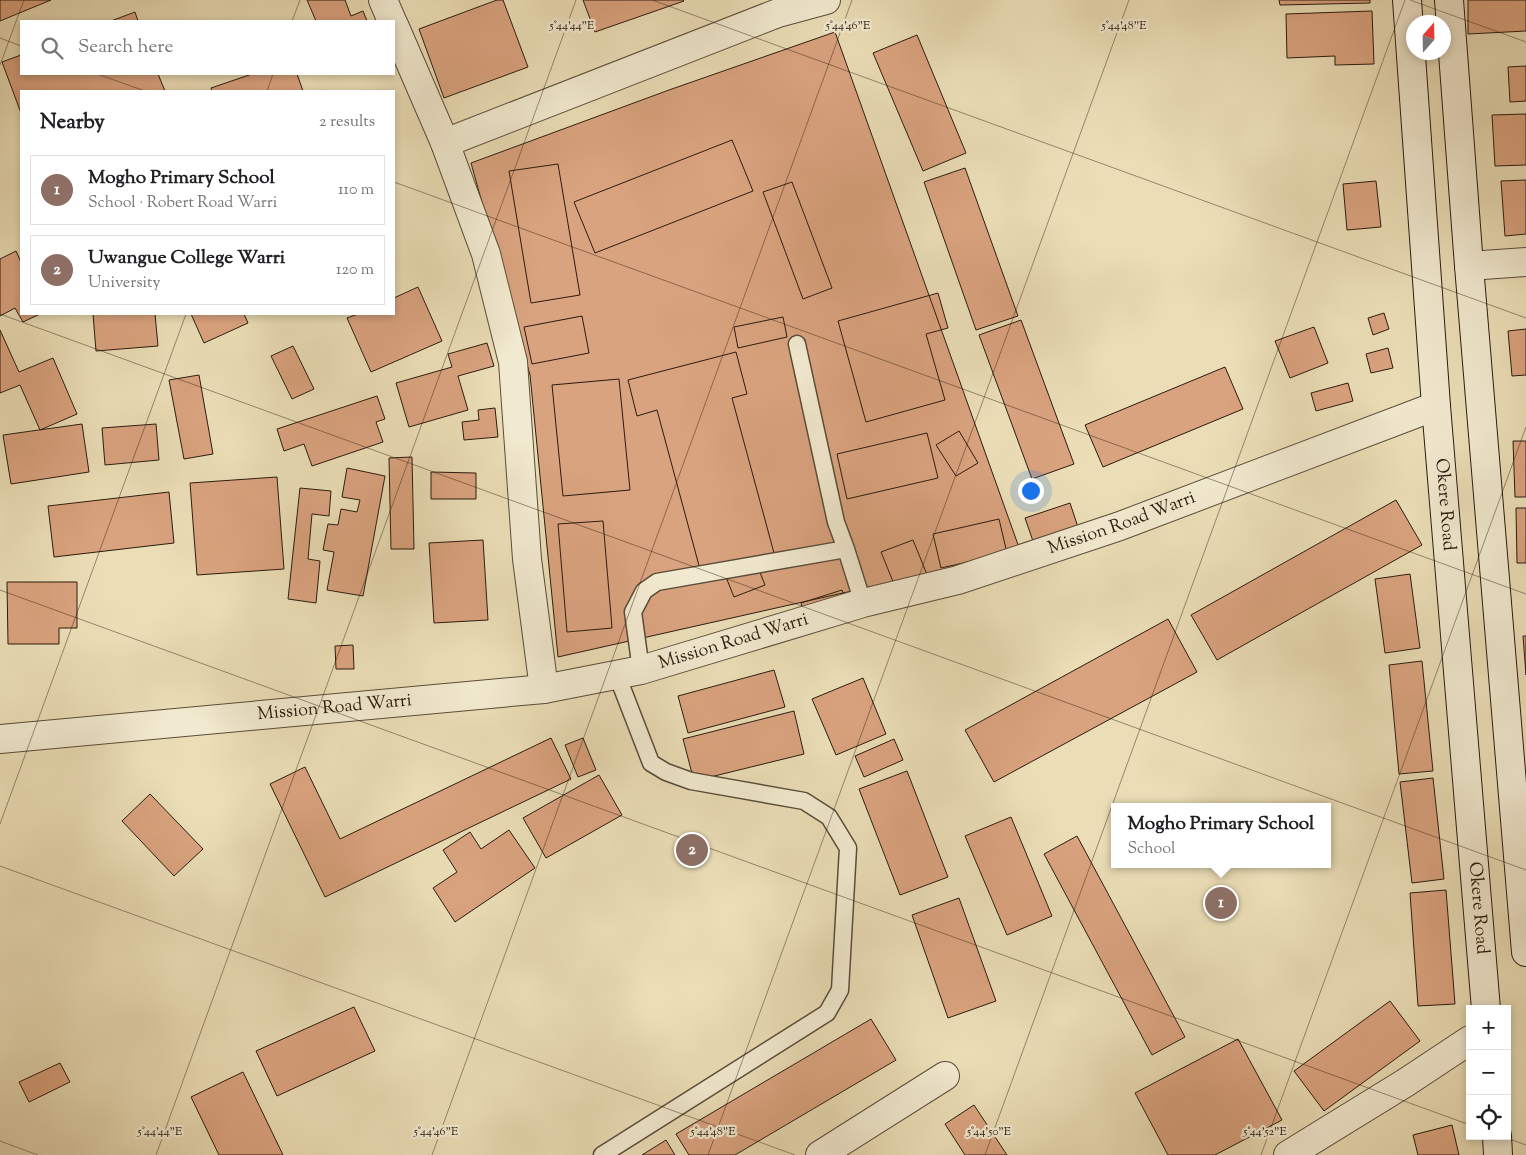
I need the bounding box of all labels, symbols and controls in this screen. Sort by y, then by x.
north arrow [1406,15,1451,60]
text: 5°44'44"E [549,17,595,35]
text: 5°44'46"E [825,17,871,35]
text: 5°44'48"E [1101,17,1147,35]
search box [20,20,395,75]
icon: search [38,34,66,62]
text: Search here [78,34,173,61]
text: Nearby [40,108,105,138]
text: 2 results [319,111,375,134]
text: Mogho Primary School [88,165,275,192]
text: 1 [54,179,60,202]
text: 110 m [338,179,374,202]
text: School · Robert Road Warri [88,192,277,215]
text: Uwangue College Warri [88,245,285,272]
text: 2 [53,259,61,282]
text: 120 m [336,259,374,282]
text: University [88,272,161,295]
street label: Okere Road [1427,457,1461,552]
your location [1018,478,1044,504]
street label: Mission Road Warri [1045,485,1199,562]
street label: Mission Road Warri [656,607,812,677]
street label: Mission Road Warri [256,688,413,728]
popup [1111,803,1331,868]
text: Mogho Primary School [1128,811,1314,838]
pin: 2 [676,831,708,869]
text: School [1128,838,1175,861]
street label: Okere Road [1461,861,1494,956]
pin: 1 [1205,884,1237,922]
map controls [1466,1005,1511,1140]
button: + [1466,1005,1511,1050]
button: − [1466,1050,1511,1095]
button: locate [1466,1095,1511,1140]
text: 5°44'44"E [137,1123,183,1141]
text: 5°44'46"E [413,1123,459,1141]
text: 5°44'48"E [690,1123,736,1141]
text: 5°44'50"E [966,1123,1012,1141]
text: 5°44'52"E [1242,1123,1287,1141]

